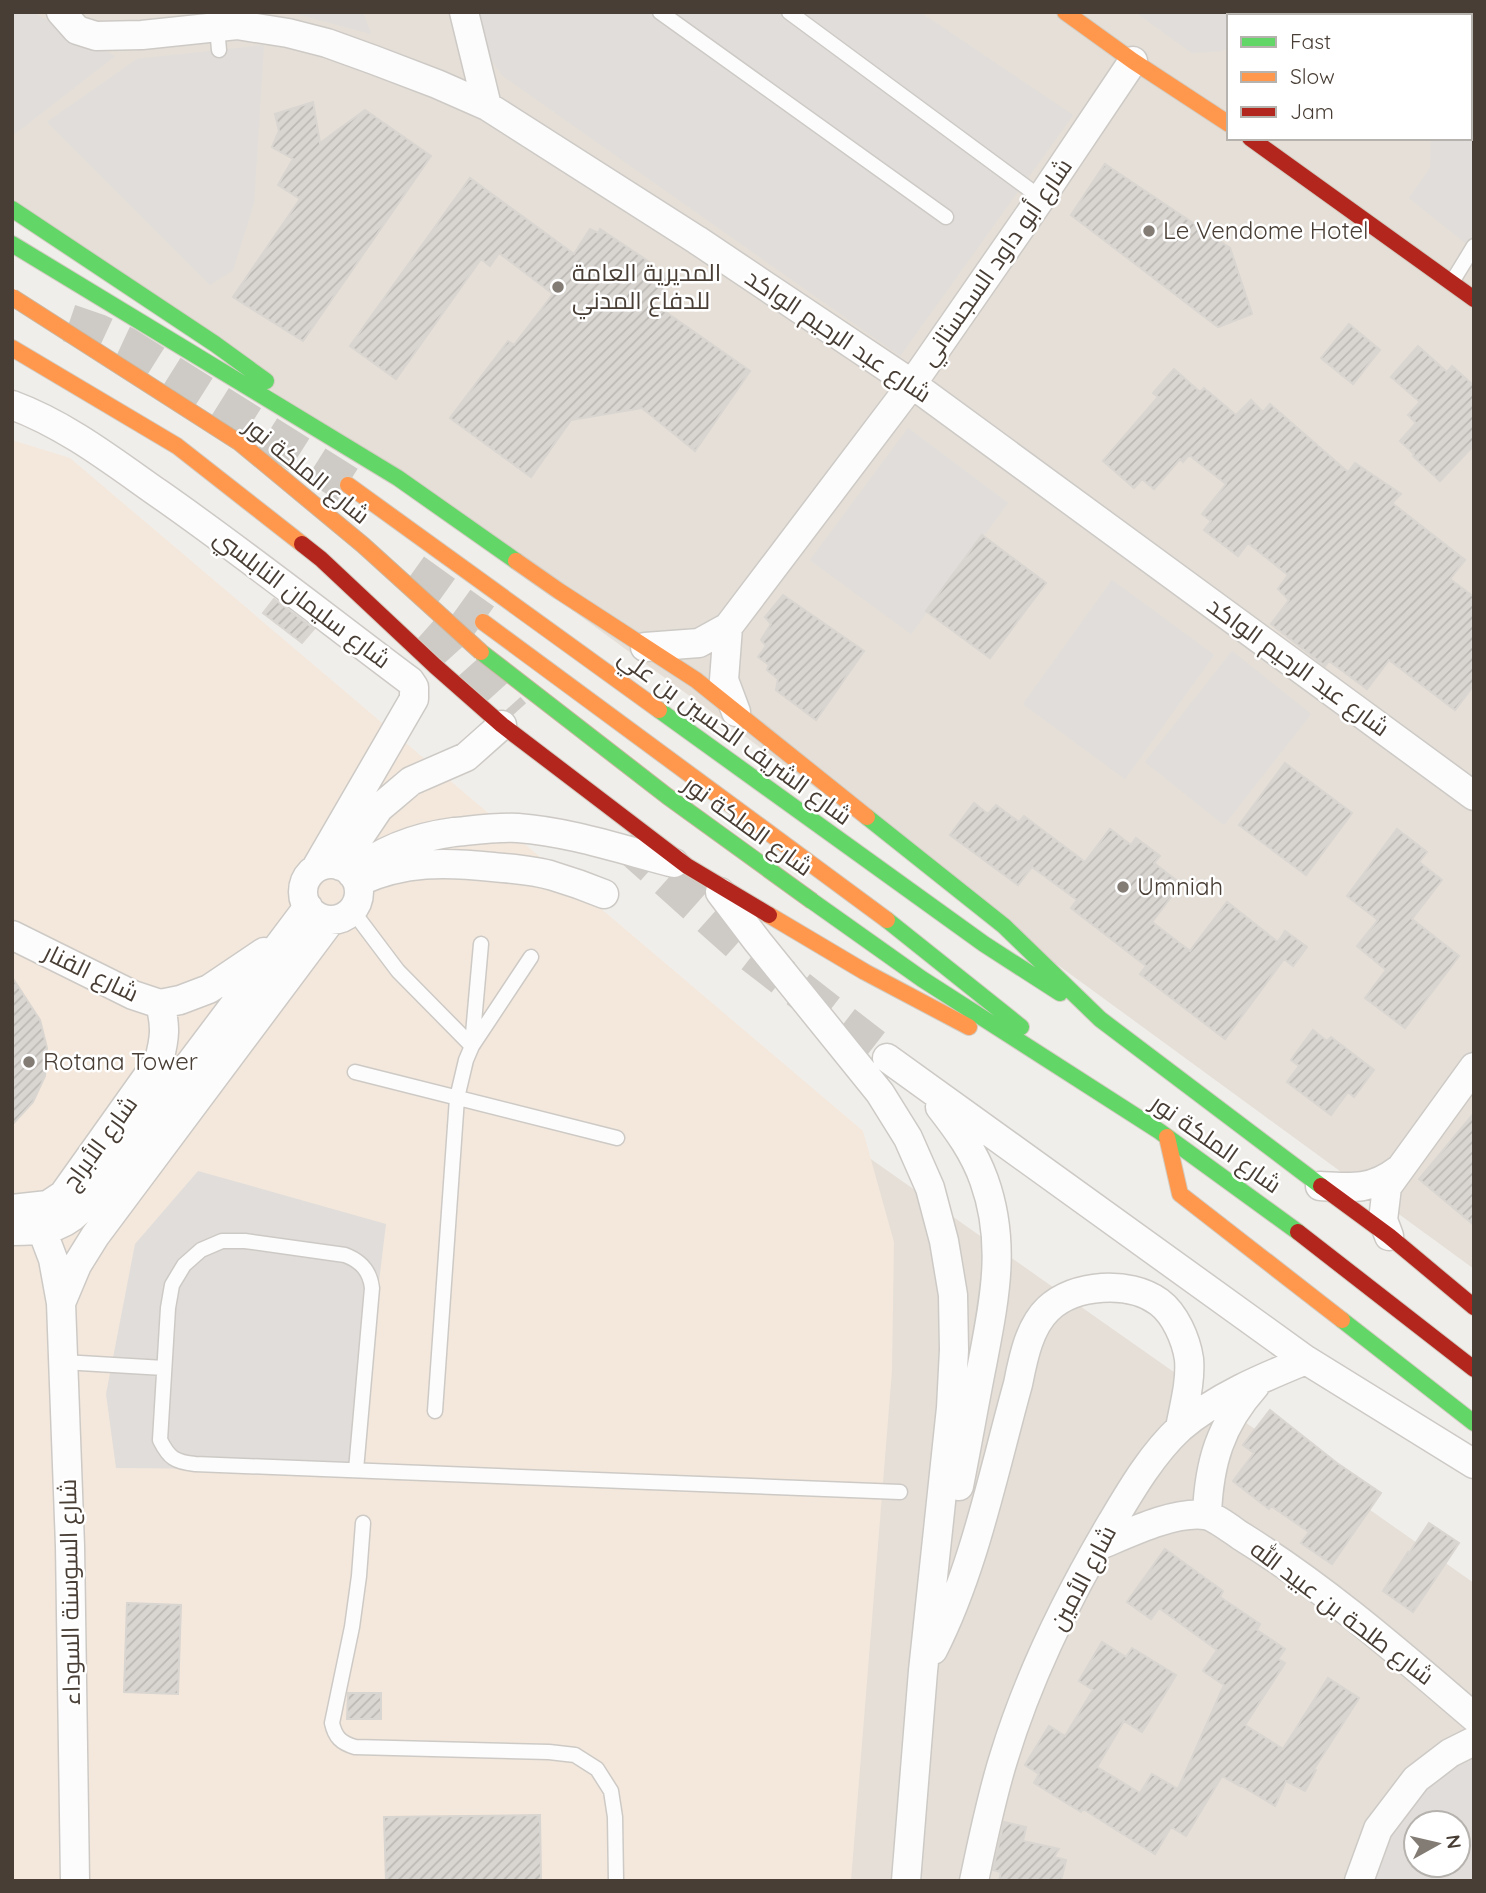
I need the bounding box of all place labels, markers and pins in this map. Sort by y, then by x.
place label: Le Vendome Hotel [1163,215,1369,245]
marker: Le Vendome Hotel [1141,223,1157,239]
place label: المديرية العامة للدفاع المدني [572,257,721,320]
marker: المديرية العامة للدفاع المدني [550,279,566,295]
place label: Umniah [1137,871,1223,901]
marker: Umniah [1115,879,1131,895]
place label: Rotana Tower [43,1046,198,1076]
marker: Rotana Tower [21,1054,37,1070]

